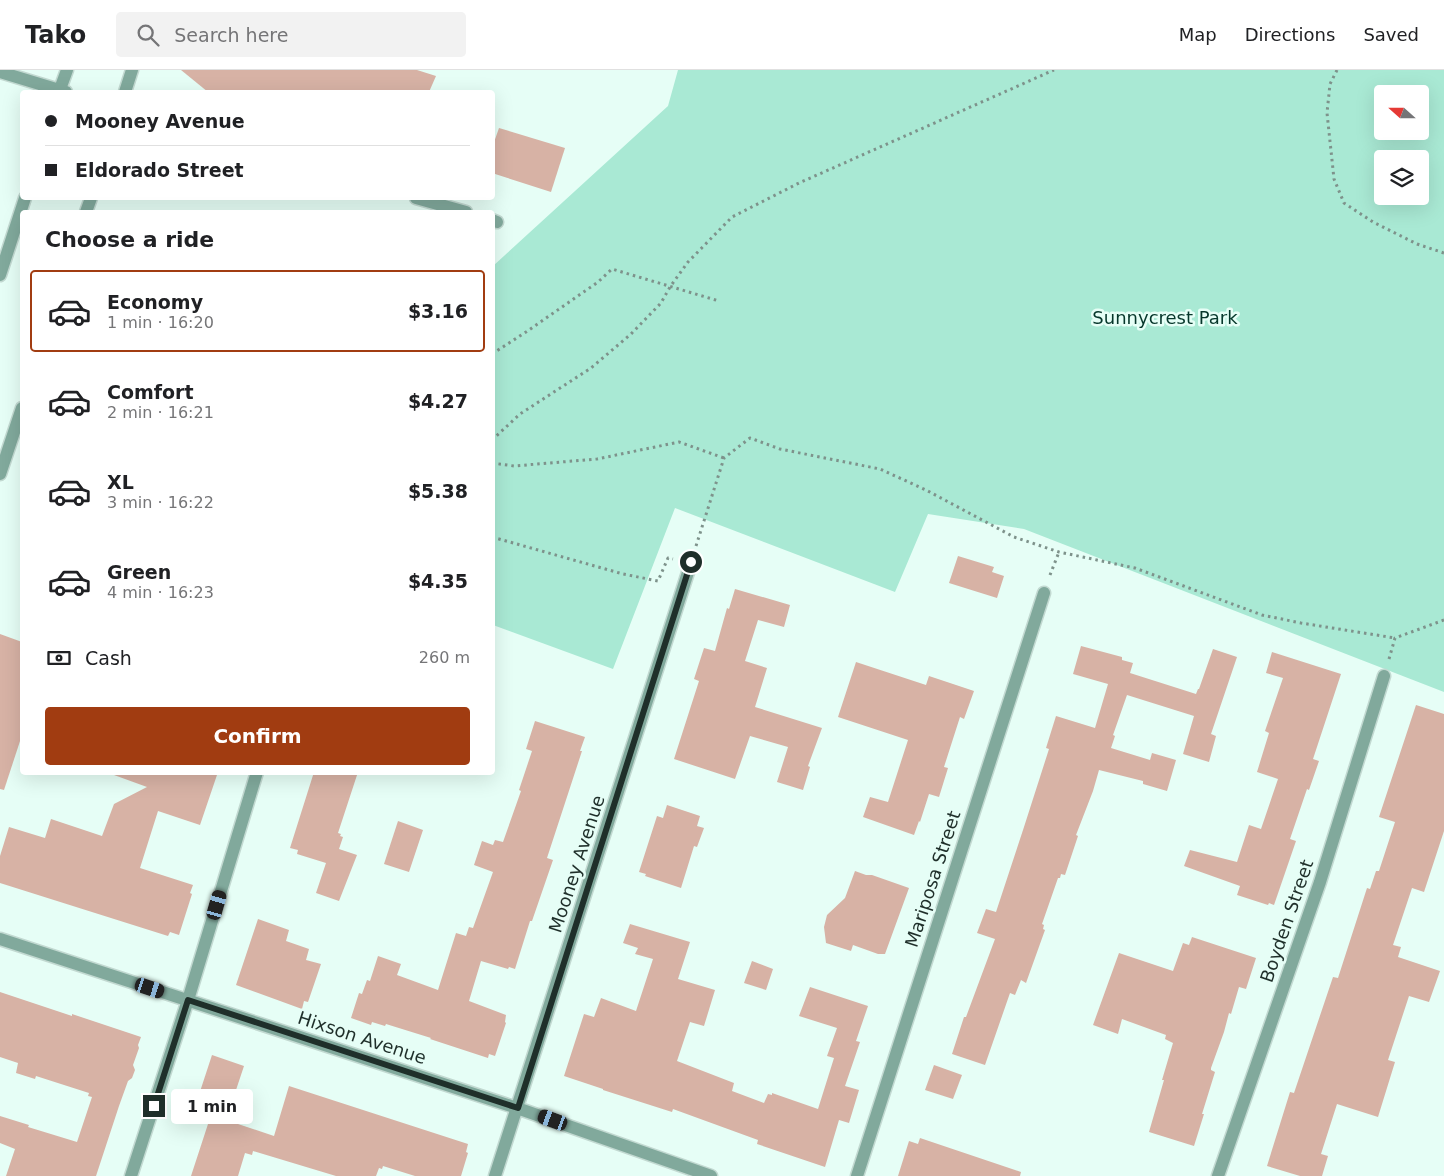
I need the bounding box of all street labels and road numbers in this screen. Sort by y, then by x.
street label: Mooney Avenue [544,792,609,935]
street label: Mariposa Street [901,808,964,950]
street label: Boyden Street [1256,857,1317,985]
street label: Hixson Avenue [295,1007,429,1068]

